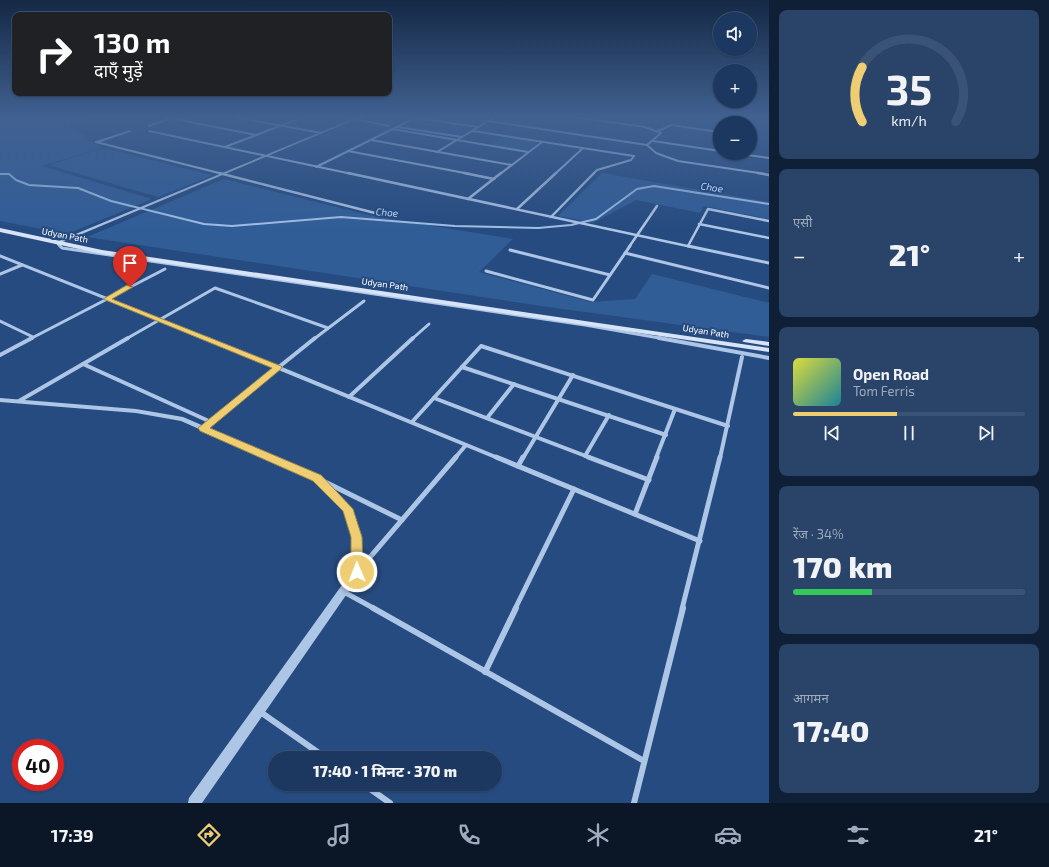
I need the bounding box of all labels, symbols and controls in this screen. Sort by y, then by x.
map controls [713,12,757,160]
button: sound [713,12,757,56]
text: 130 m [94,25,170,59]
icon: right [28,28,80,80]
text: दाएँ मुड़ें [94,59,143,81]
text: 35 [886,63,932,113]
button: + [713,64,757,108]
text: km/h [891,112,927,129]
button: − [713,116,757,160]
water label: Choe [700,179,725,195]
water label: Choe [375,205,399,219]
text: एसी [793,214,812,230]
street label: Udyan Path [41,225,89,245]
text: 21° [889,236,930,272]
text: − [793,242,806,268]
text: + [1013,242,1025,268]
pin [113,246,147,287]
icon: arrive [119,252,141,274]
street label: Udyan Path [361,275,409,293]
street label: Udyan Path [682,322,730,340]
text: Open Road [853,365,929,383]
text: Tom Ferris [853,383,915,399]
icon: previous [821,422,843,444]
icon: pause [898,422,920,444]
icon: next [975,422,997,444]
text: रेंज · 34% [793,526,844,542]
text: 170 km [793,548,892,584]
position arrow [336,551,378,593]
text: आगमन [793,690,829,706]
text: 17:40 [793,712,870,748]
speed limit sign: 40 [12,739,64,791]
text: 17:40 · 1 मिनट · 370 m [313,762,457,780]
icon: directions [195,821,223,849]
icon: music [325,821,353,849]
icon: phone [455,821,483,849]
icon: climate [584,821,612,849]
icon: car [714,821,742,849]
icon: filters [844,821,872,849]
text: 17:39 [51,824,94,846]
text: 21° [974,824,998,846]

